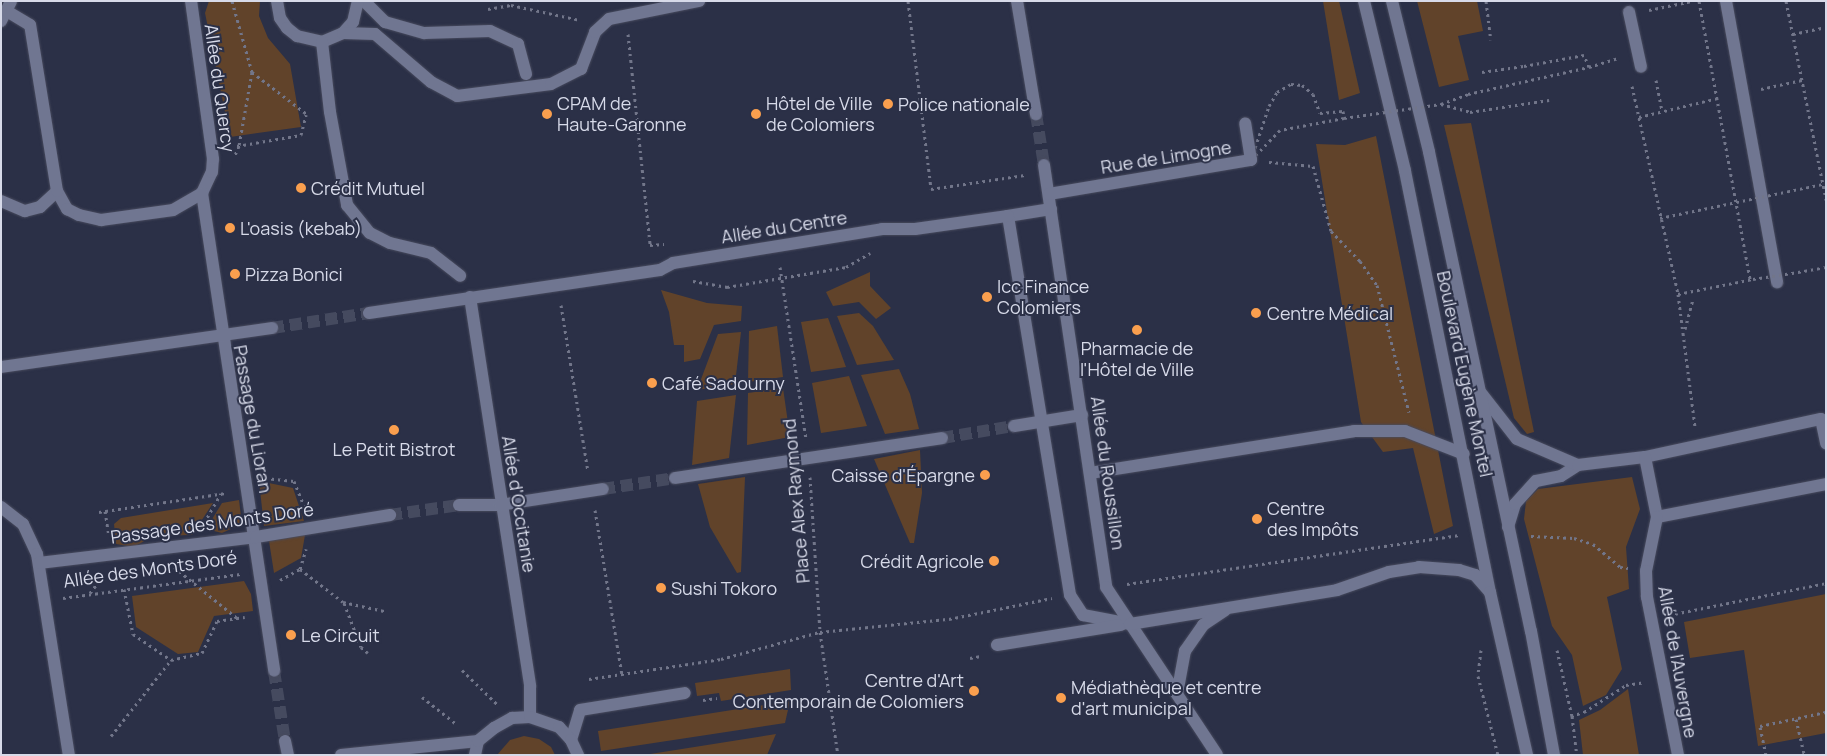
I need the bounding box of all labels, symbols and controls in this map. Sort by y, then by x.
street label: Allée du Quercy [200,23,240,153]
place label: CPAM de Haute-Garonne [557,93,686,136]
place label: Hôtel de Ville de Colomiers [766,93,875,136]
place label: Police nationale [898,93,1030,115]
marker: Police nationale [882,98,894,110]
marker: CPAM de Haute-Garonne [541,108,553,120]
marker: Hôtel de Ville de Colomiers [750,108,762,120]
street label: Rue de Limogne [1099,136,1233,178]
place label: Crédit Mutuel [311,177,425,199]
marker: Crédit Mutuel [295,182,307,194]
street label: Allée du Centre [719,206,849,248]
place label: L'oasis (kebab) [240,217,362,239]
marker: L'oasis (kebab) [224,222,236,234]
place label: Pizza Bonici [245,263,343,285]
marker: Pizza Bonici [229,268,241,280]
street label: Boulevard Eugène Montel [1433,269,1497,479]
place label: Icc Finance Colomiers [997,276,1089,318]
marker: Icc Finance Colomiers [981,291,993,303]
place label: Centre Médical [1267,302,1393,324]
marker: Centre Médical [1249,306,1263,320]
marker: Pharmacie de l'Hôtel de Ville [1131,324,1143,336]
place label: Pharmacie de l'Hôtel de Ville [1080,338,1194,380]
street label: Passage du Lioran [229,343,277,495]
place label: Café Sadourny [662,372,785,394]
marker: Café Sadourny [646,377,658,389]
street label: Allée du Roussillon [1087,395,1129,551]
street label: Place Alex Raymond [778,418,814,584]
marker: Le Petit Bistrot [388,424,400,436]
street label: Allée d'Occitanie [498,434,540,574]
place label: Le Petit Bistrot [333,438,455,460]
place label: Caisse d'Épargne [832,464,975,486]
marker: Caisse d'Épargne [979,469,991,481]
street label: Passage des Monts Doré [109,498,315,548]
place label: Centre des Impôts [1267,498,1359,540]
marker: Centre des Impôts [1251,513,1263,525]
street label: Allée des Monts Doré [62,546,238,592]
place label: Crédit Agricole [861,550,984,572]
marker: Crédit Agricole [988,555,1000,567]
place label: Sushi Tokoro [671,577,777,599]
marker: Sushi Tokoro [655,582,667,594]
street label: Allée de l'Auvergne [1654,584,1702,740]
place label: Le Circuit [301,624,380,646]
marker: Le Circuit [285,629,297,641]
place label: Centre d'Art Contemporain de Colomiers [733,670,964,712]
place label: Médiathèque et centre d'art municipal [1071,677,1261,720]
marker: Centre d'Art Contemporain de Colomiers [968,685,980,697]
marker: Médiathèque et centre d'art municipal [1055,692,1067,704]

